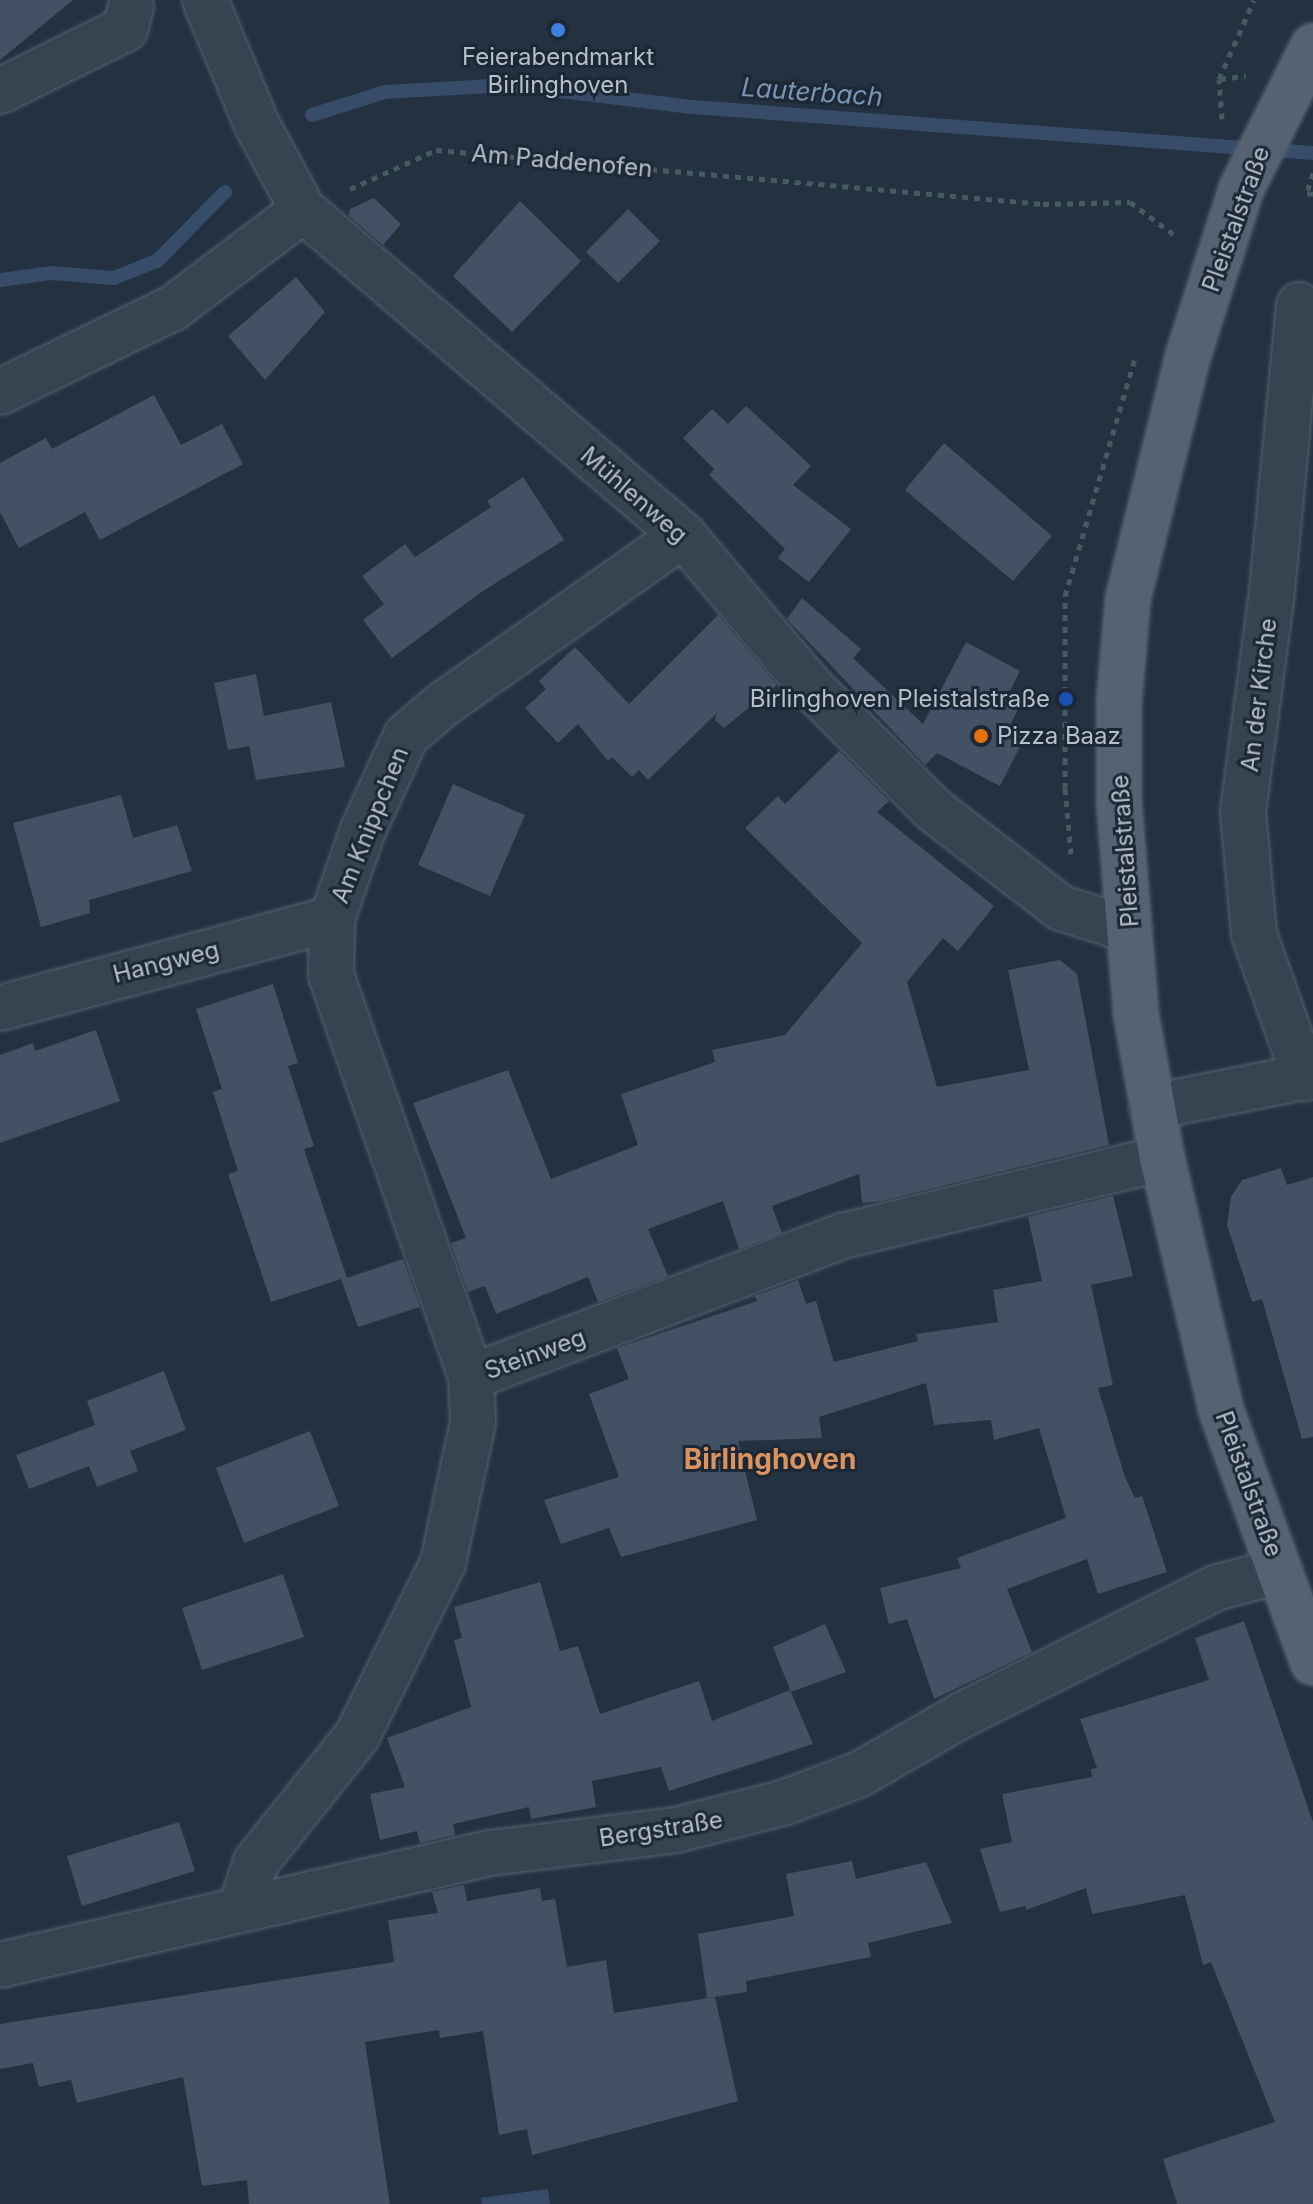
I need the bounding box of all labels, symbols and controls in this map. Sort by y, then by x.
marker: Feierabendmarkt Birlinghoven [549,21,567,39]
place label: Feierabendmarkt Birlinghoven [462,43,654,99]
water label: Lauterbach [740,71,884,113]
street label: Am Paddenofen [470,139,654,183]
street label: Pleistalstraße [1196,142,1276,296]
street label: Mühlenweg [575,441,693,549]
street label: An der Kirche [1235,616,1283,774]
place label: Birlinghoven Pleistalstraße [750,685,1050,713]
marker: Birlinghoven Pleistalstraße [1057,690,1075,708]
place label: Pizza Baaz [997,722,1121,750]
marker: Pizza Baaz [972,727,990,745]
street label: Am Knippchen [326,743,414,907]
street label: Pleistalstraße [1105,774,1145,928]
street label: Hangweg [110,935,222,989]
street label: Steinweg [481,1323,589,1385]
street label: Pleistalstraße [1209,1407,1289,1561]
district label: Birlinghoven [684,1442,856,1476]
street label: Bergstraße [597,1805,725,1853]

